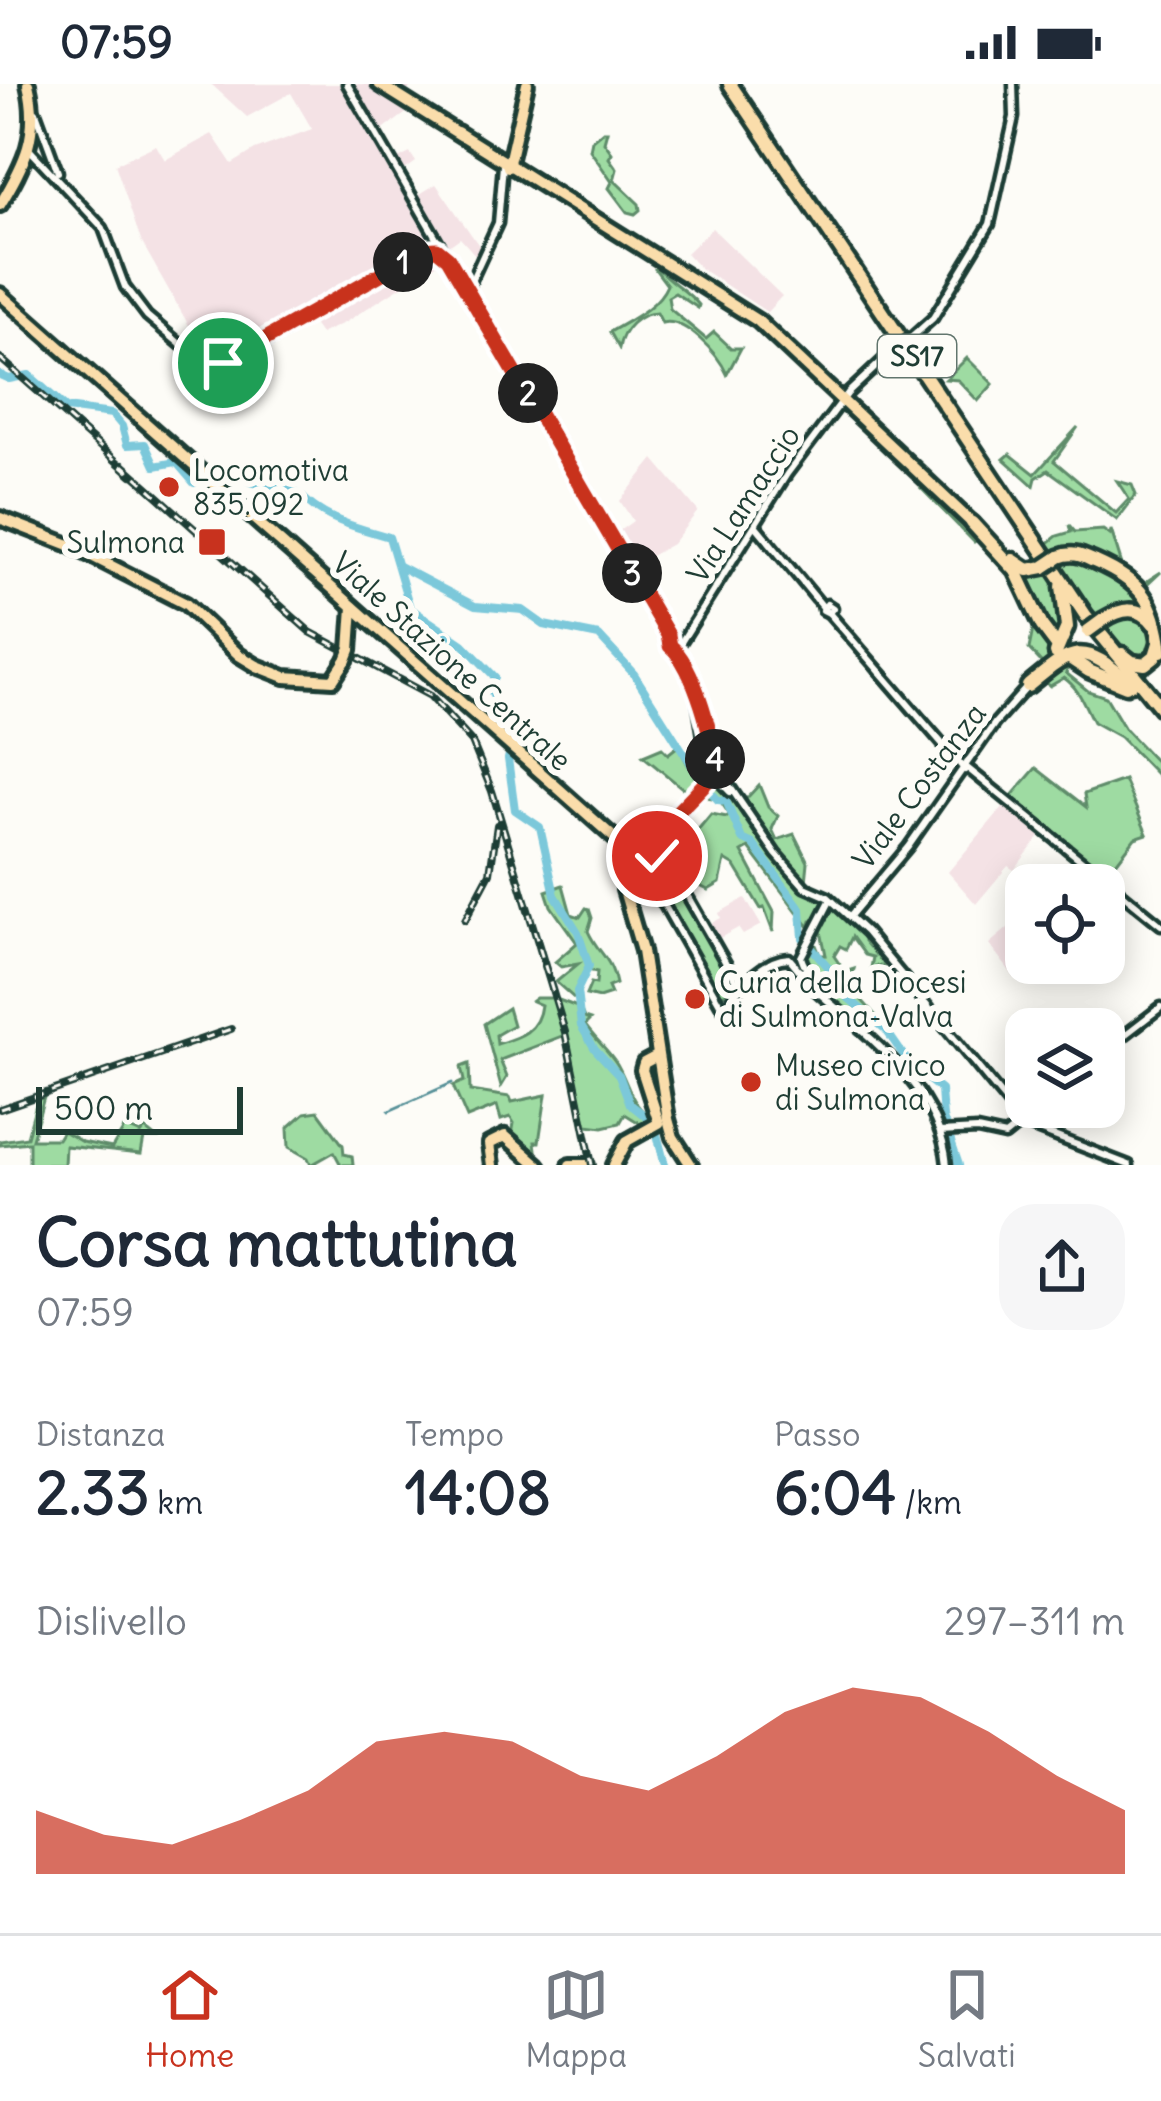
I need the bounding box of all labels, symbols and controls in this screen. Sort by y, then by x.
text: 07:59 [60,14,173,70]
pin: 1 [373,232,433,292]
text: 1 [396,241,410,283]
pin [172,312,274,414]
icon: arrive [190,330,256,396]
road number: SS17 [878,335,956,377]
pin: 2 [498,363,558,423]
text: 2 [519,372,537,414]
street label: Via Lamaccio [678,418,808,590]
place label: Locomotiva 835.092 [193,451,349,523]
marker: Locomotiva 835.092 [156,474,182,500]
place label: Sulmona [66,523,185,561]
marker: Sulmona [196,526,228,558]
pin: 3 [602,543,662,603]
street label: Viale Stazione Centrale [324,544,580,778]
text: 3 [623,552,641,594]
street label: Viale Costanza [844,695,994,877]
pin: 4 [685,729,745,789]
text: 4 [705,738,725,780]
pin [606,805,708,907]
icon: check [624,823,690,889]
map controls [1005,864,1125,1128]
button: locate [1005,864,1125,984]
place label: Curia della Diocesi di Sulmona-Valva [719,963,967,1035]
marker: Curia della Diocesi di Sulmona-Valva [682,986,708,1012]
button: layers [1005,1008,1125,1128]
place label: Museo civico di Sulmona [775,1046,946,1118]
marker: Museo civico di Sulmona [738,1069,764,1095]
scale bar [36,1081,243,1134]
text: 500 m [54,1087,153,1129]
text: Corsa mattutina [36,1201,518,1284]
button: share [999,1204,1125,1330]
text: 07:59 [36,1288,134,1337]
text: Distanza [36,1413,165,1455]
text: Tempo [405,1413,504,1455]
text: Passo [774,1413,860,1455]
text: 2.33 [36,1455,149,1530]
text: 14:08 [405,1455,551,1530]
text: 6:04 [774,1455,896,1530]
text: km [149,1481,203,1523]
text: /km [896,1481,962,1523]
text: Dislivello [36,1597,187,1646]
text: 297–311 m [944,1597,1125,1646]
tab: Home [145,1962,234,2076]
tab: Mappa [525,1962,627,2076]
tab: Salvati [918,1962,1016,2076]

